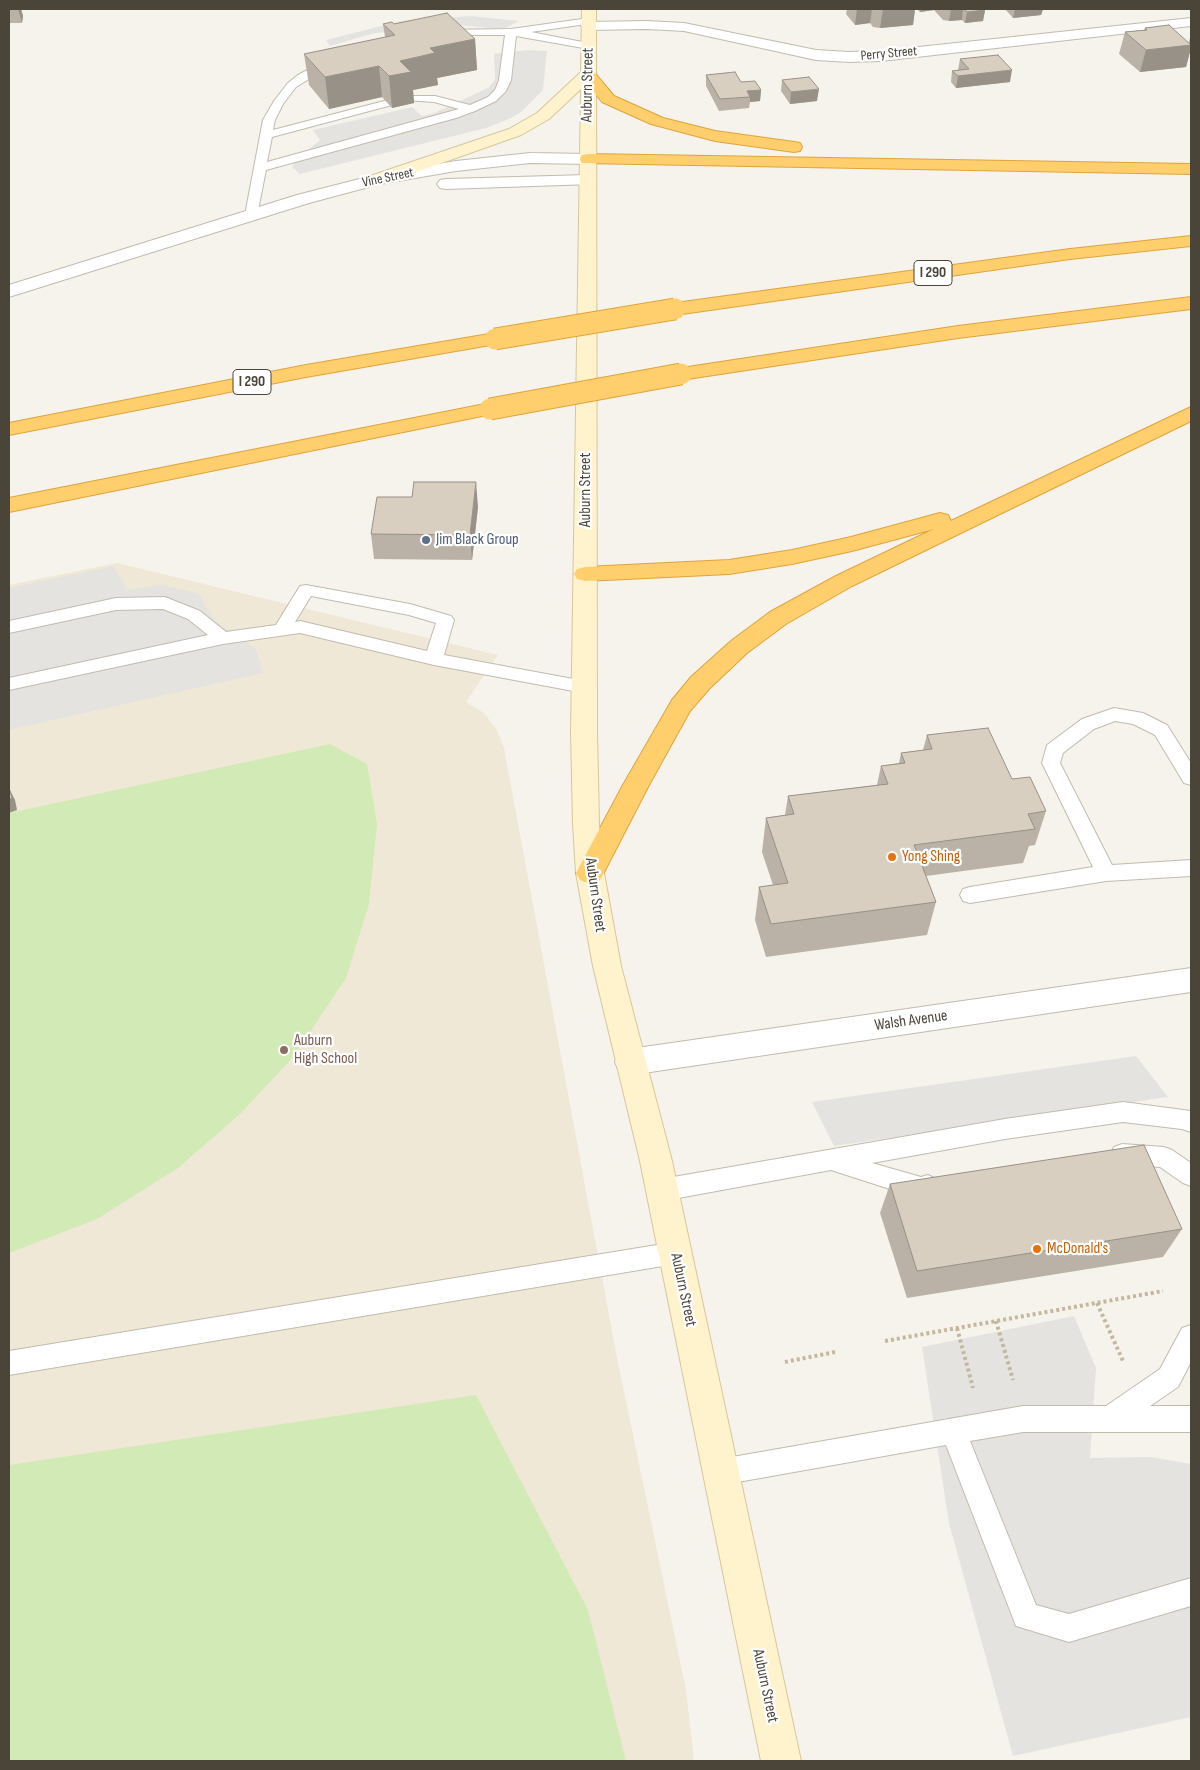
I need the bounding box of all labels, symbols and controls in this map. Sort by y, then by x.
street label: Perry Street [860,43,918,65]
street label: Auburn Street [578,48,598,122]
street label: Vine Street [361,164,415,192]
road number: I 290 [914,260,952,286]
road number: I 290 [233,370,271,394]
street label: Auburn Street [576,453,596,527]
place label: Jim Black Group [436,530,519,550]
marker: Jim Black Group [420,534,432,546]
place label: Yong Shing [902,847,960,867]
marker: Yong Shing [886,851,898,863]
street label: Auburn Street [580,857,610,933]
street label: Walsh Avenue [873,1006,949,1036]
place label: Auburn High School [294,1031,357,1069]
marker: Auburn High School [278,1044,290,1056]
place label: McDonald's [1047,1239,1108,1259]
marker: McDonald's [1031,1243,1043,1255]
street label: Auburn Street [666,1252,700,1328]
street label: Auburn Street [748,1648,782,1724]

